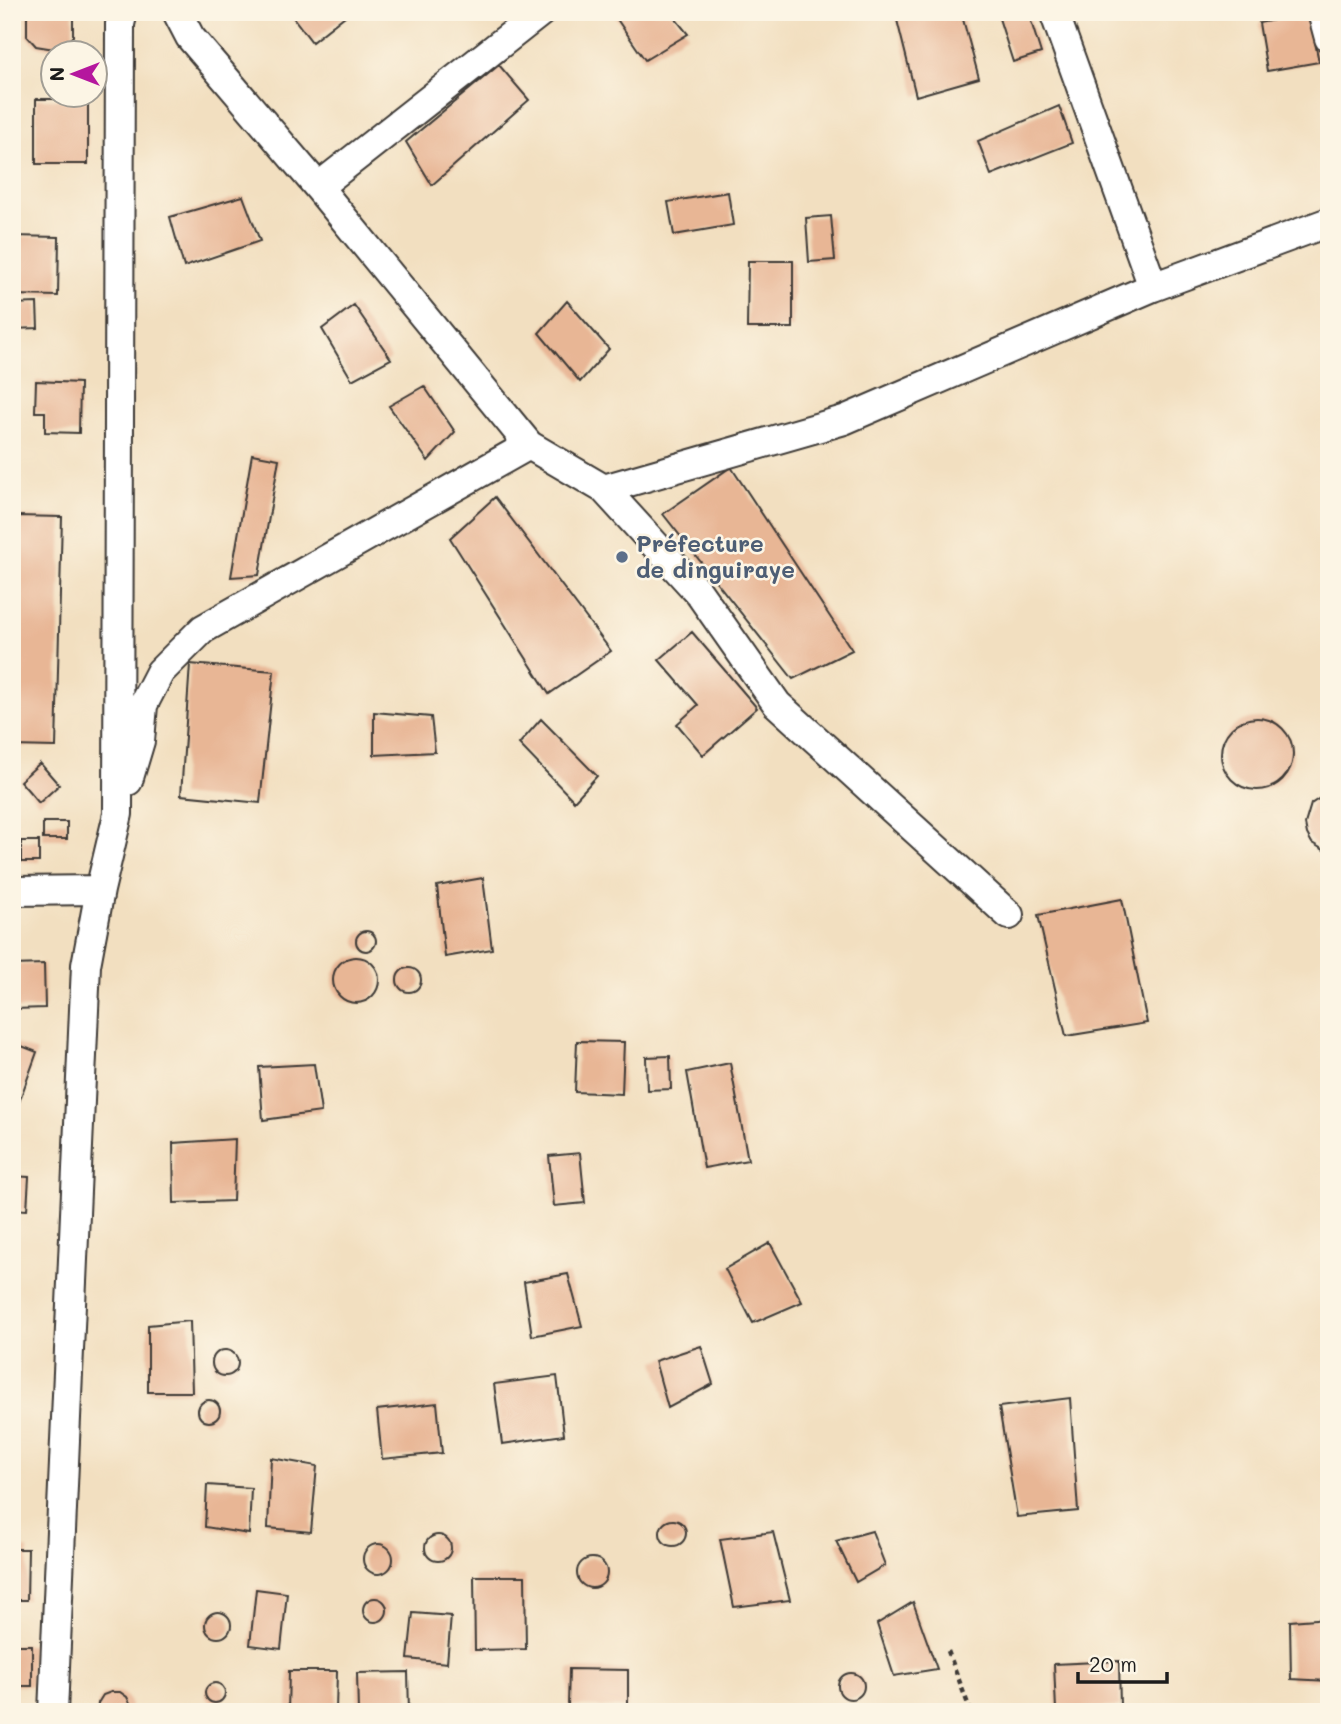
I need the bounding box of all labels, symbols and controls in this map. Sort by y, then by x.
north arrow [38,38,108,108]
text: N [44,67,69,81]
place label: Préfecture de dinguiraye [636,528,795,584]
marker: Préfecture de dinguiraye [614,549,630,565]
scale bar [1078,1640,1168,1684]
text: 20 m [1089,1650,1137,1677]

